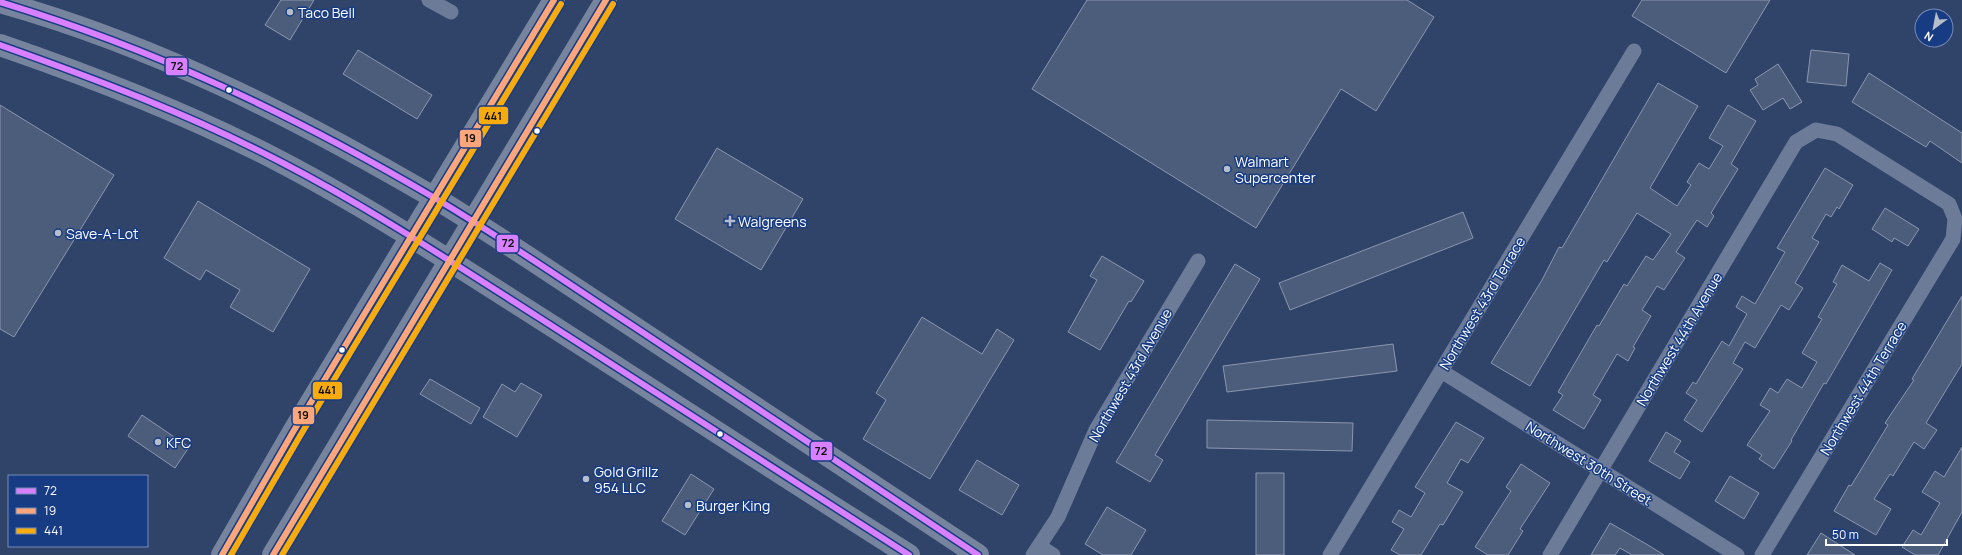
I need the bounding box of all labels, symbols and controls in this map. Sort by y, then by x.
place label: Taco Bell [298,3,355,22]
marker: Taco Bell [285,7,295,17]
north arrow [1914,8,1954,48]
text: N [1921,28,1936,45]
line badge: 72 [165,57,188,76]
text: 72 [171,58,183,73]
unlabelled marker [224,85,234,95]
line badge: 441 [478,106,509,125]
text: 441 [484,108,502,123]
unlabelled marker [532,126,542,136]
line badge: 19 [459,129,482,148]
text: 19 [464,130,476,145]
place label: Walmart Supercenter [1235,152,1316,187]
marker: Walmart Supercenter [1222,164,1232,174]
place label: Walgreens [738,212,807,231]
marker: Walgreens [725,216,735,226]
place label: Save-A-Lot [66,224,139,243]
marker: Save-A-Lot [53,228,63,238]
street label: Northwest 43rd Terrace [1435,233,1529,373]
line badge: 72 [496,234,519,253]
text: 72 [502,235,514,250]
street label: Northwest 44th Avenue [1632,269,1726,409]
street label: Northwest 43rd Avenue [1084,305,1176,445]
street label: Northwest 44th Terrace [1815,317,1911,459]
unlabelled marker [337,345,347,355]
line badge: 441 [312,381,343,400]
text: 441 [318,382,336,397]
line badge: 19 [292,406,315,425]
text: 19 [297,407,309,422]
street label: Northwest 30th Street [1522,416,1656,510]
unlabelled marker [715,429,725,439]
place label: KFC [166,433,191,452]
marker: KFC [153,437,163,447]
line badge: 72 [810,441,833,461]
text: 72 [815,443,827,458]
place label: Gold Grillz 954 LLC [594,462,659,497]
marker: Gold Grillz 954 LLC [581,474,591,484]
legend [8,475,148,547]
text: 72 [44,482,57,499]
place label: Burger King [696,496,770,515]
marker: Burger King [683,500,693,510]
text: 19 [44,502,56,519]
scale bar [1826,521,1947,547]
text: 441 [44,522,63,539]
text: 50 m [1832,526,1859,543]

